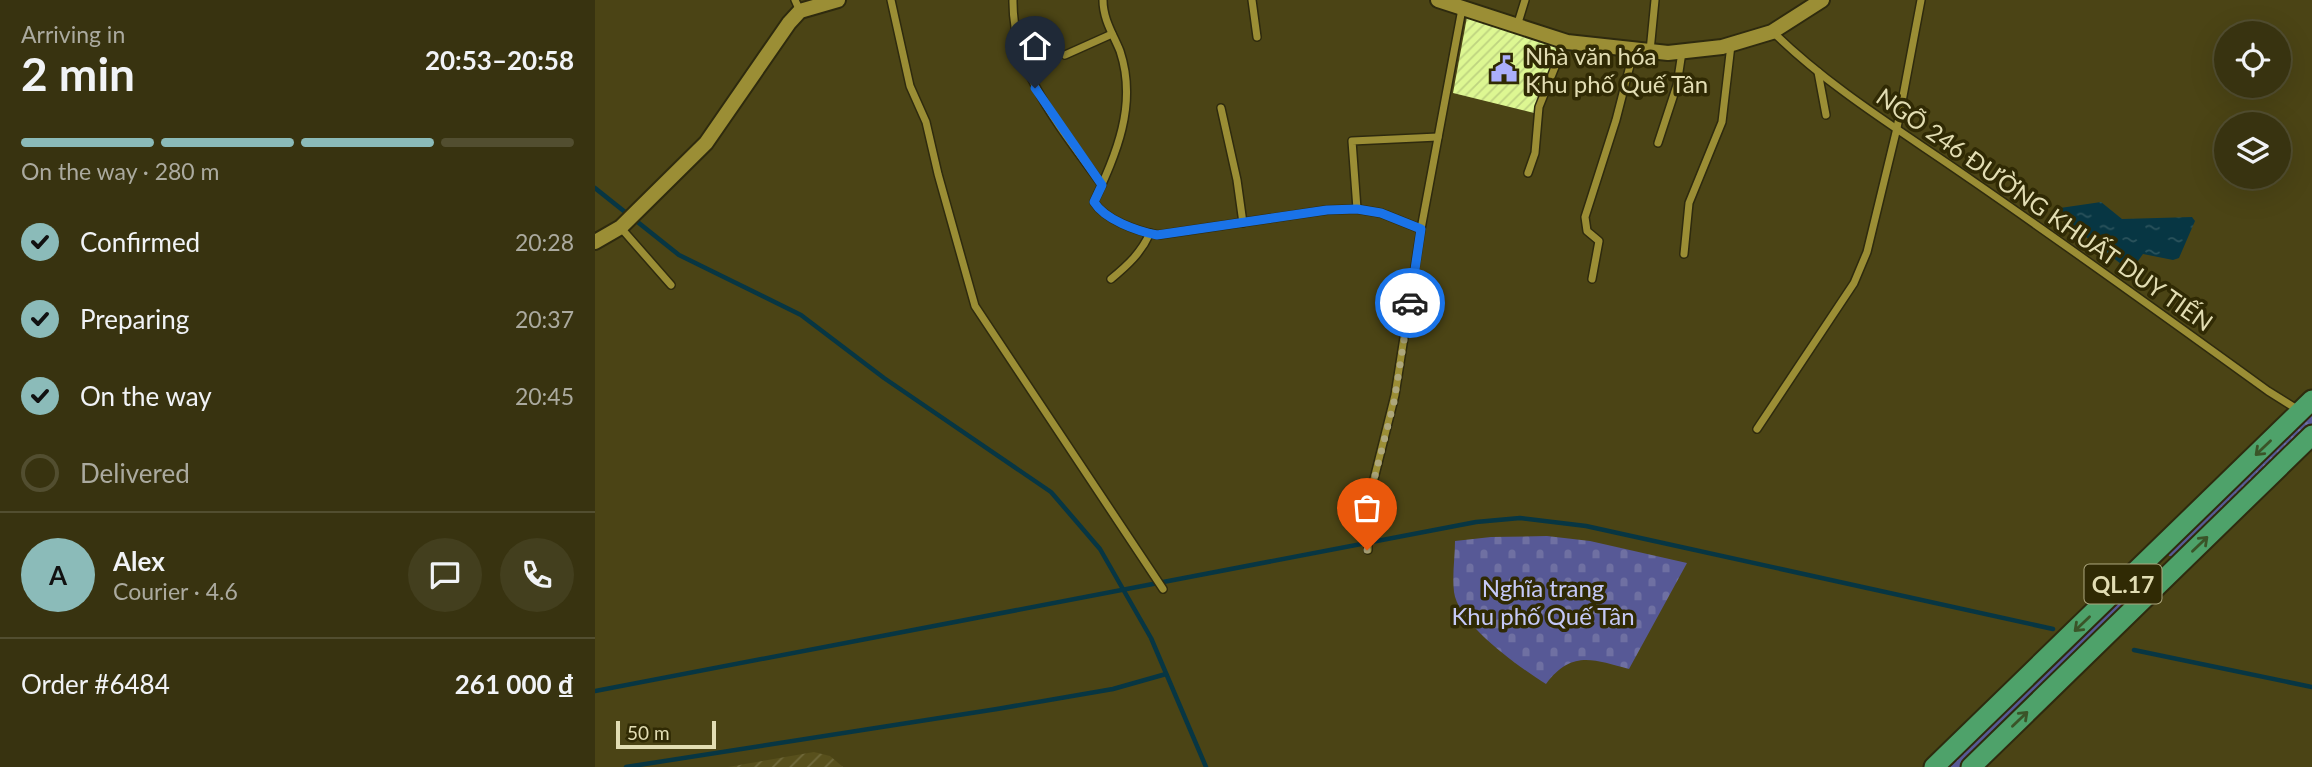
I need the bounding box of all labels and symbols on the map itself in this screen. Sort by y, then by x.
pin [1005,16,1065,88]
place label: Nhà văn hóa Khu phố Quế Tân [1525,41,1708,98]
public building icon: Nhà văn hóa Khu phố Quế Tân [1489,54,1519,84]
street label: NGÕ 246 ĐƯỜNG KHUẤT DUY TIẾN [1871,81,2219,337]
courier [1375,268,1445,338]
one-way arrow [2255,439,2272,456]
pin [1337,478,1397,550]
one-way arrow [2192,535,2209,552]
road number: QL.17 [2085,564,2161,604]
park label: Nghĩa trang Khu phố Quế Tân [1451,573,1635,630]
one-way arrow [2074,615,2091,632]
one-way arrow [2011,711,2028,728]
scale bar [616,718,716,750]

